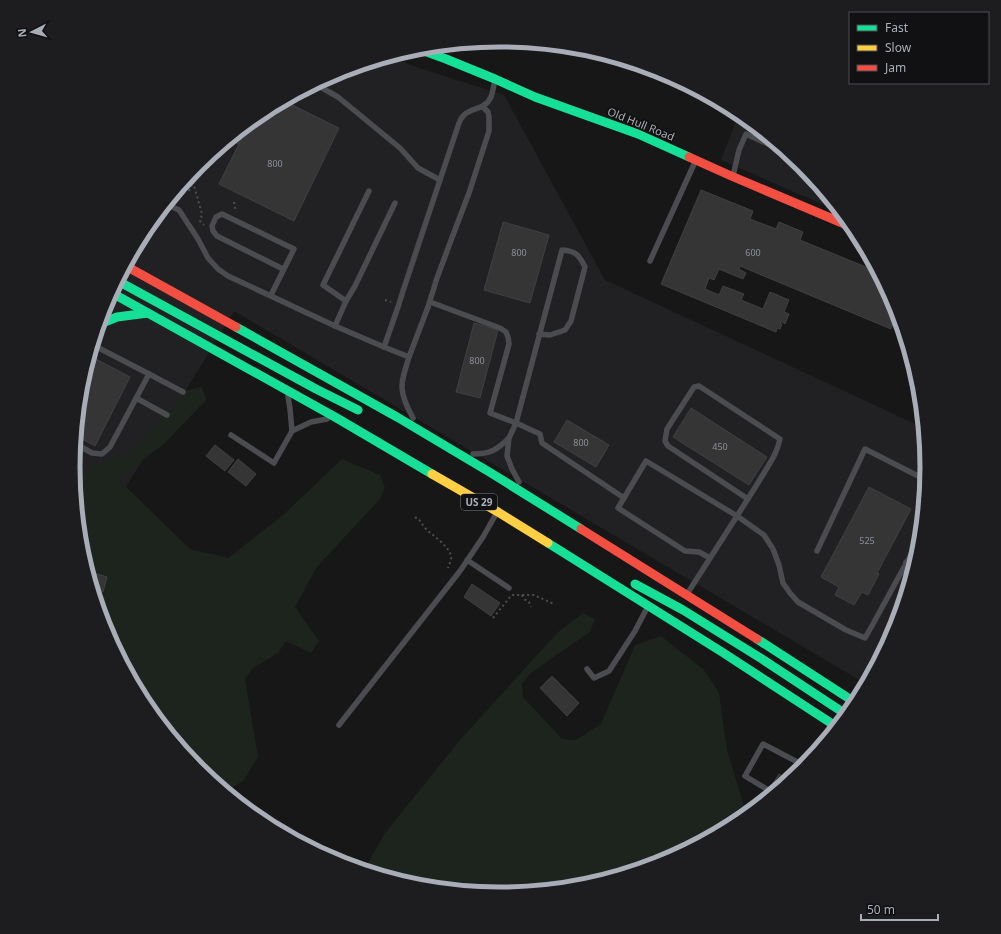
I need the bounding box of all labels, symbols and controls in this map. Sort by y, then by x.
north arrow [12,12,52,52]
legend [849,12,989,84]
text: Fast [885,19,909,36]
text: N [14,28,29,38]
text: Slow [885,39,912,56]
text: Jam [884,59,906,76]
street label: Old Hull Road [605,103,677,144]
house number: 800 [267,157,283,170]
house number: 800 [511,246,527,259]
house number: 600 [745,246,761,259]
house number: 800 [469,354,485,367]
house number: 800 [573,436,589,449]
house number: 450 [712,440,728,453]
road number: US 29 [461,494,497,510]
house number: 525 [859,534,875,547]
scale bar [861,896,938,922]
text: 50 m [867,901,895,918]

